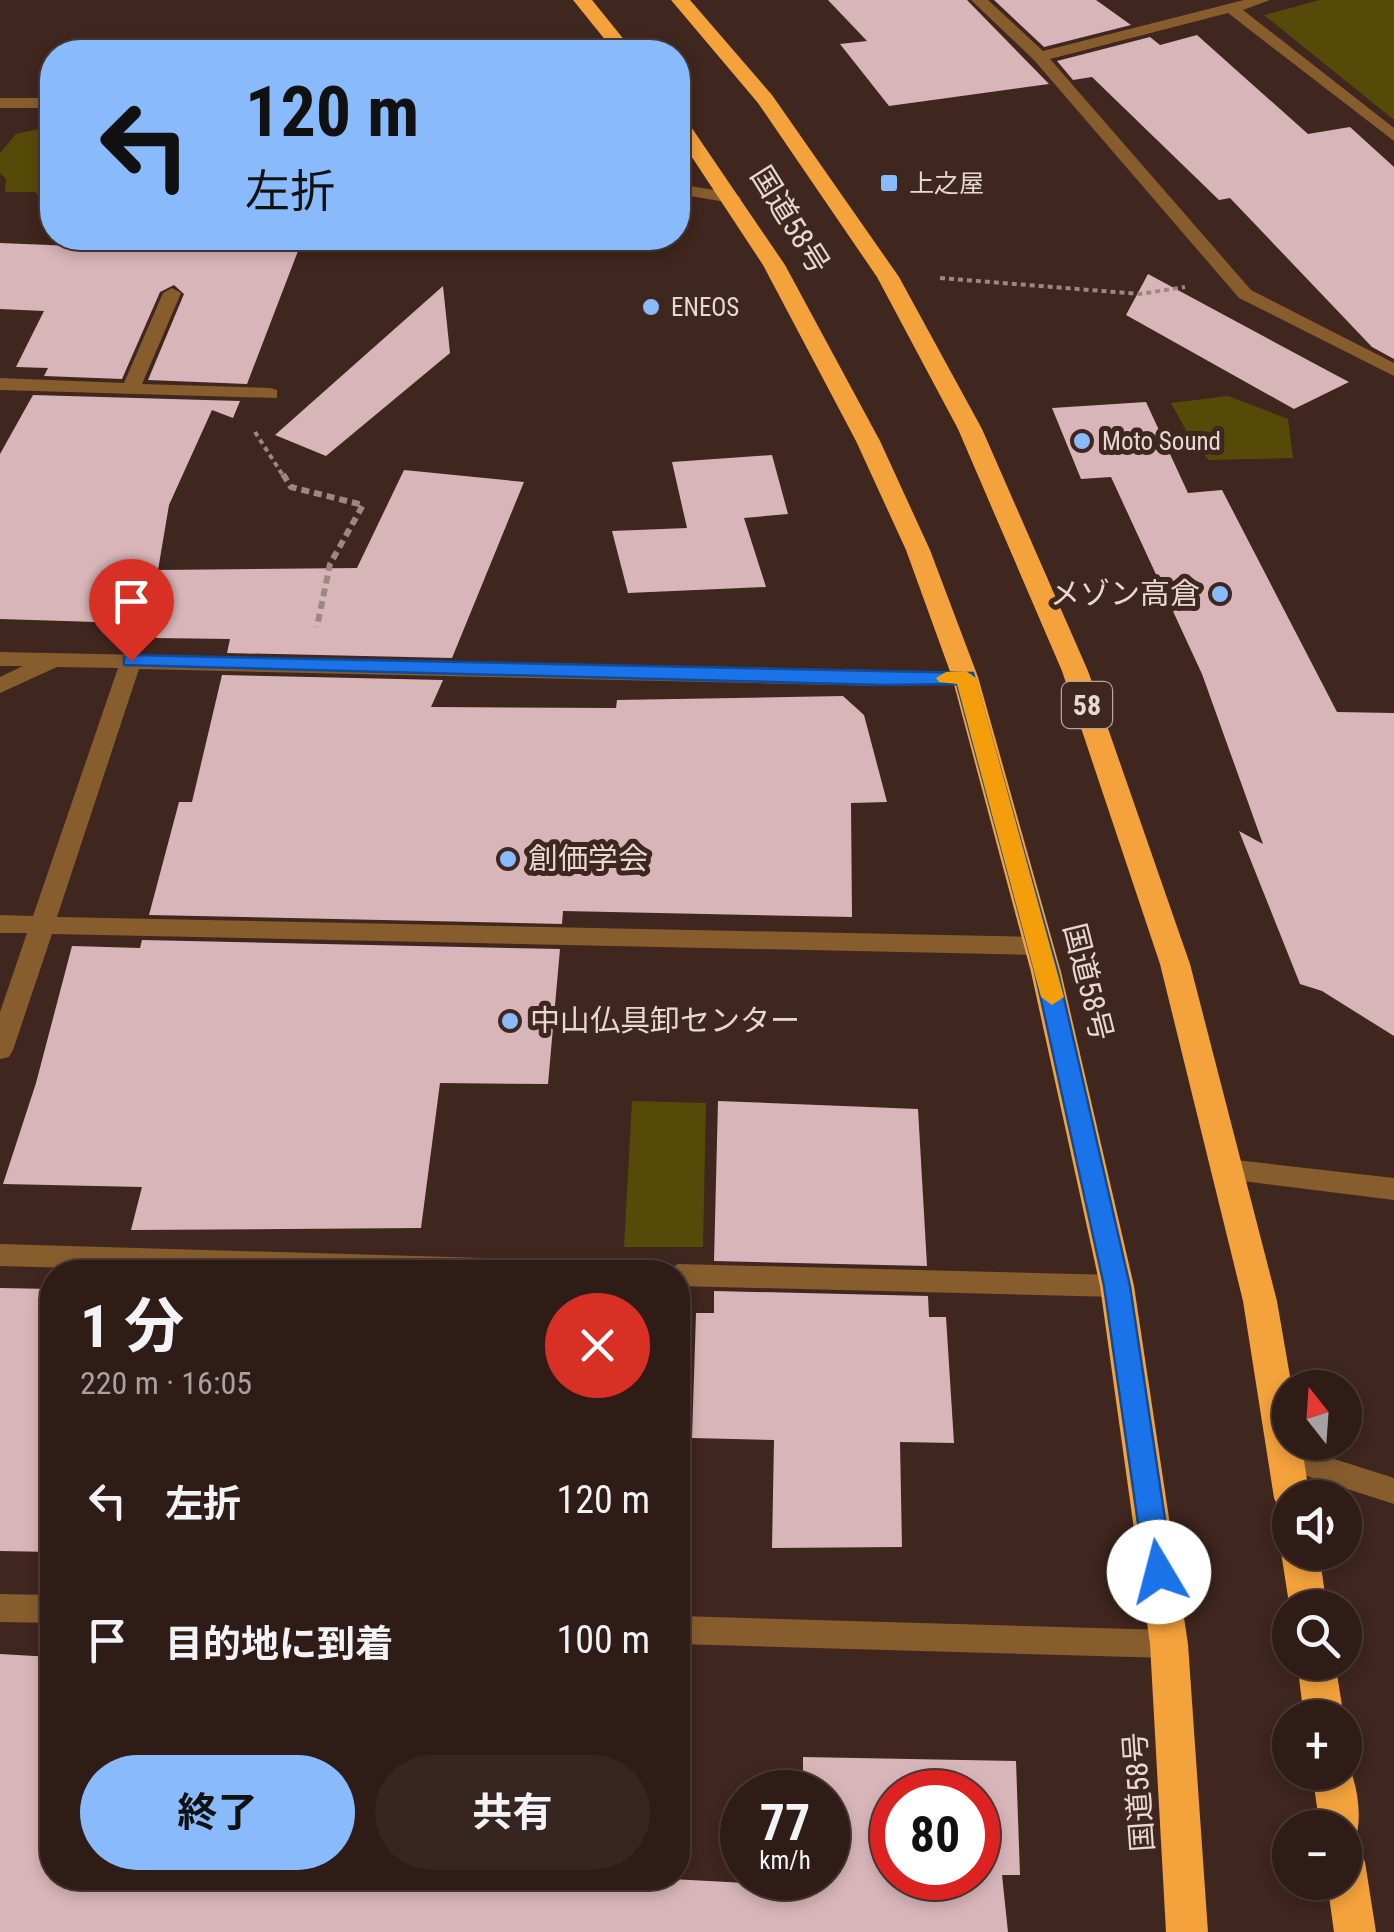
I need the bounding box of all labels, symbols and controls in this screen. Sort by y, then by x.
text: 120 m [245,71,419,153]
icon: left [80,80,210,210]
street label: 国道58号 [744,160,837,280]
text: 左折 [245,165,335,218]
place label: 上之屋 [909,169,984,198]
marker: 上之屋 [878,172,900,194]
place label: ENEOS [671,293,739,322]
marker: ENEOS [640,296,662,318]
place label: Moto Sound [1102,427,1221,456]
marker: Moto Sound [1071,430,1093,452]
pin [89,559,174,662]
icon: arrive [104,574,159,629]
place label: メゾン高倉 [1050,576,1200,611]
marker: メゾン高倉 [1209,583,1231,605]
road number: 58 [1062,682,1112,728]
place label: 創価学会 [528,841,648,876]
marker: 創価学会 [497,848,519,870]
street label: 国道58号 [1057,920,1120,1044]
place label: 中山仏具卸センター [530,1003,800,1038]
marker: 中山仏具卸センター [499,1010,521,1032]
text: 1 分 [80,1291,184,1362]
button: close [545,1293,650,1398]
text: 220 m · 16:05 [80,1364,252,1402]
north arrow [1272,1370,1362,1460]
map controls [1272,1370,1362,1900]
icon: left [80,1473,135,1528]
text: 120 m [556,1478,650,1522]
button: sound [1272,1480,1362,1570]
text: 左折 [165,1482,241,1526]
position arrow [1107,1520,1211,1624]
button: search [1272,1590,1362,1680]
icon: arrive [80,1613,135,1668]
text: 100 m [556,1618,650,1662]
text: 目的地に到着 [165,1622,393,1666]
button: + [1272,1700,1362,1790]
street label: 国道58号 [1117,1731,1160,1853]
button: 終了 [80,1755,355,1870]
button: 共有 [375,1755,650,1870]
speed limit sign: 80 [870,1770,1000,1900]
text: 77 [760,1794,810,1852]
button: − [1272,1810,1362,1900]
text: km/h [759,1846,811,1875]

